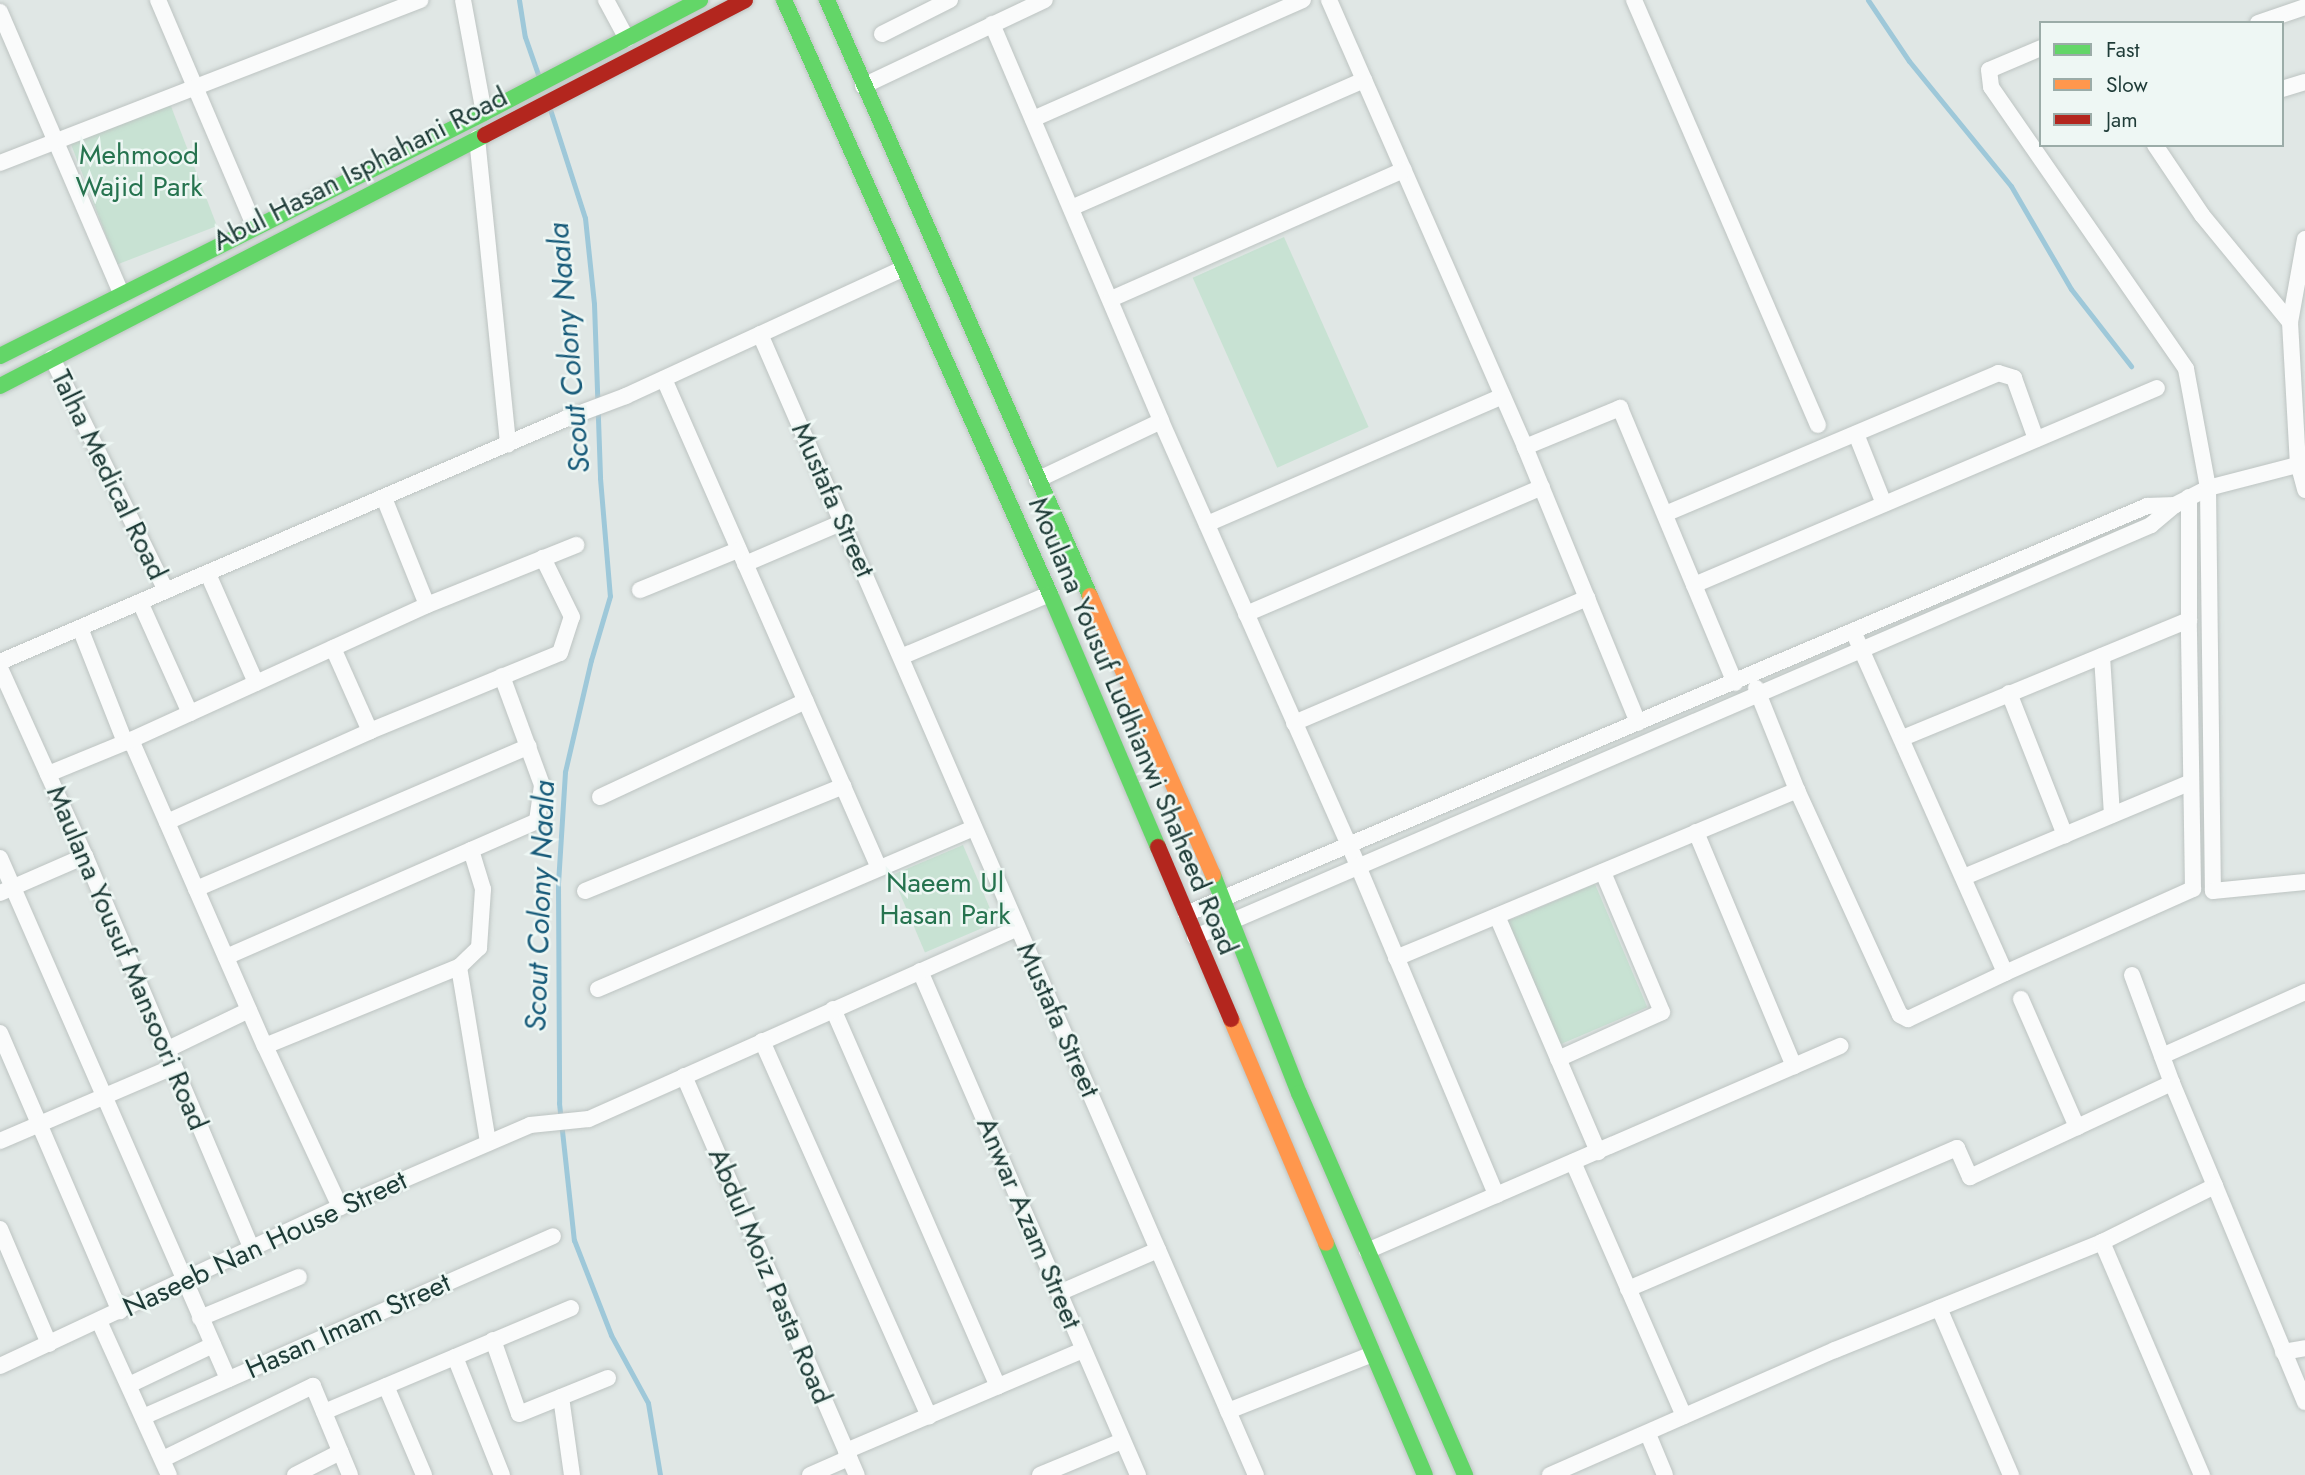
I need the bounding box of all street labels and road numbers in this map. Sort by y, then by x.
street label: Abul Hasan Isphahani Road [207,80,513,258]
street label: Talha Medical Road [44,365,174,585]
street label: Mustafa Street [784,418,882,582]
street label: Moulana Yousuf Ludhianwi Shaheed Road [1021,492,1245,960]
street label: Maulana Yousuf Mansoori Road [39,781,215,1135]
street label: Mustafa Street [1009,938,1107,1102]
street label: Аnwar Azam Street [969,1112,1089,1334]
street label: Abdul Moiz Pasta Road [701,1143,839,1409]
street label: Naseeb Nan House Street [118,1164,412,1324]
street label: Hasan Imam Street [240,1266,456,1386]

